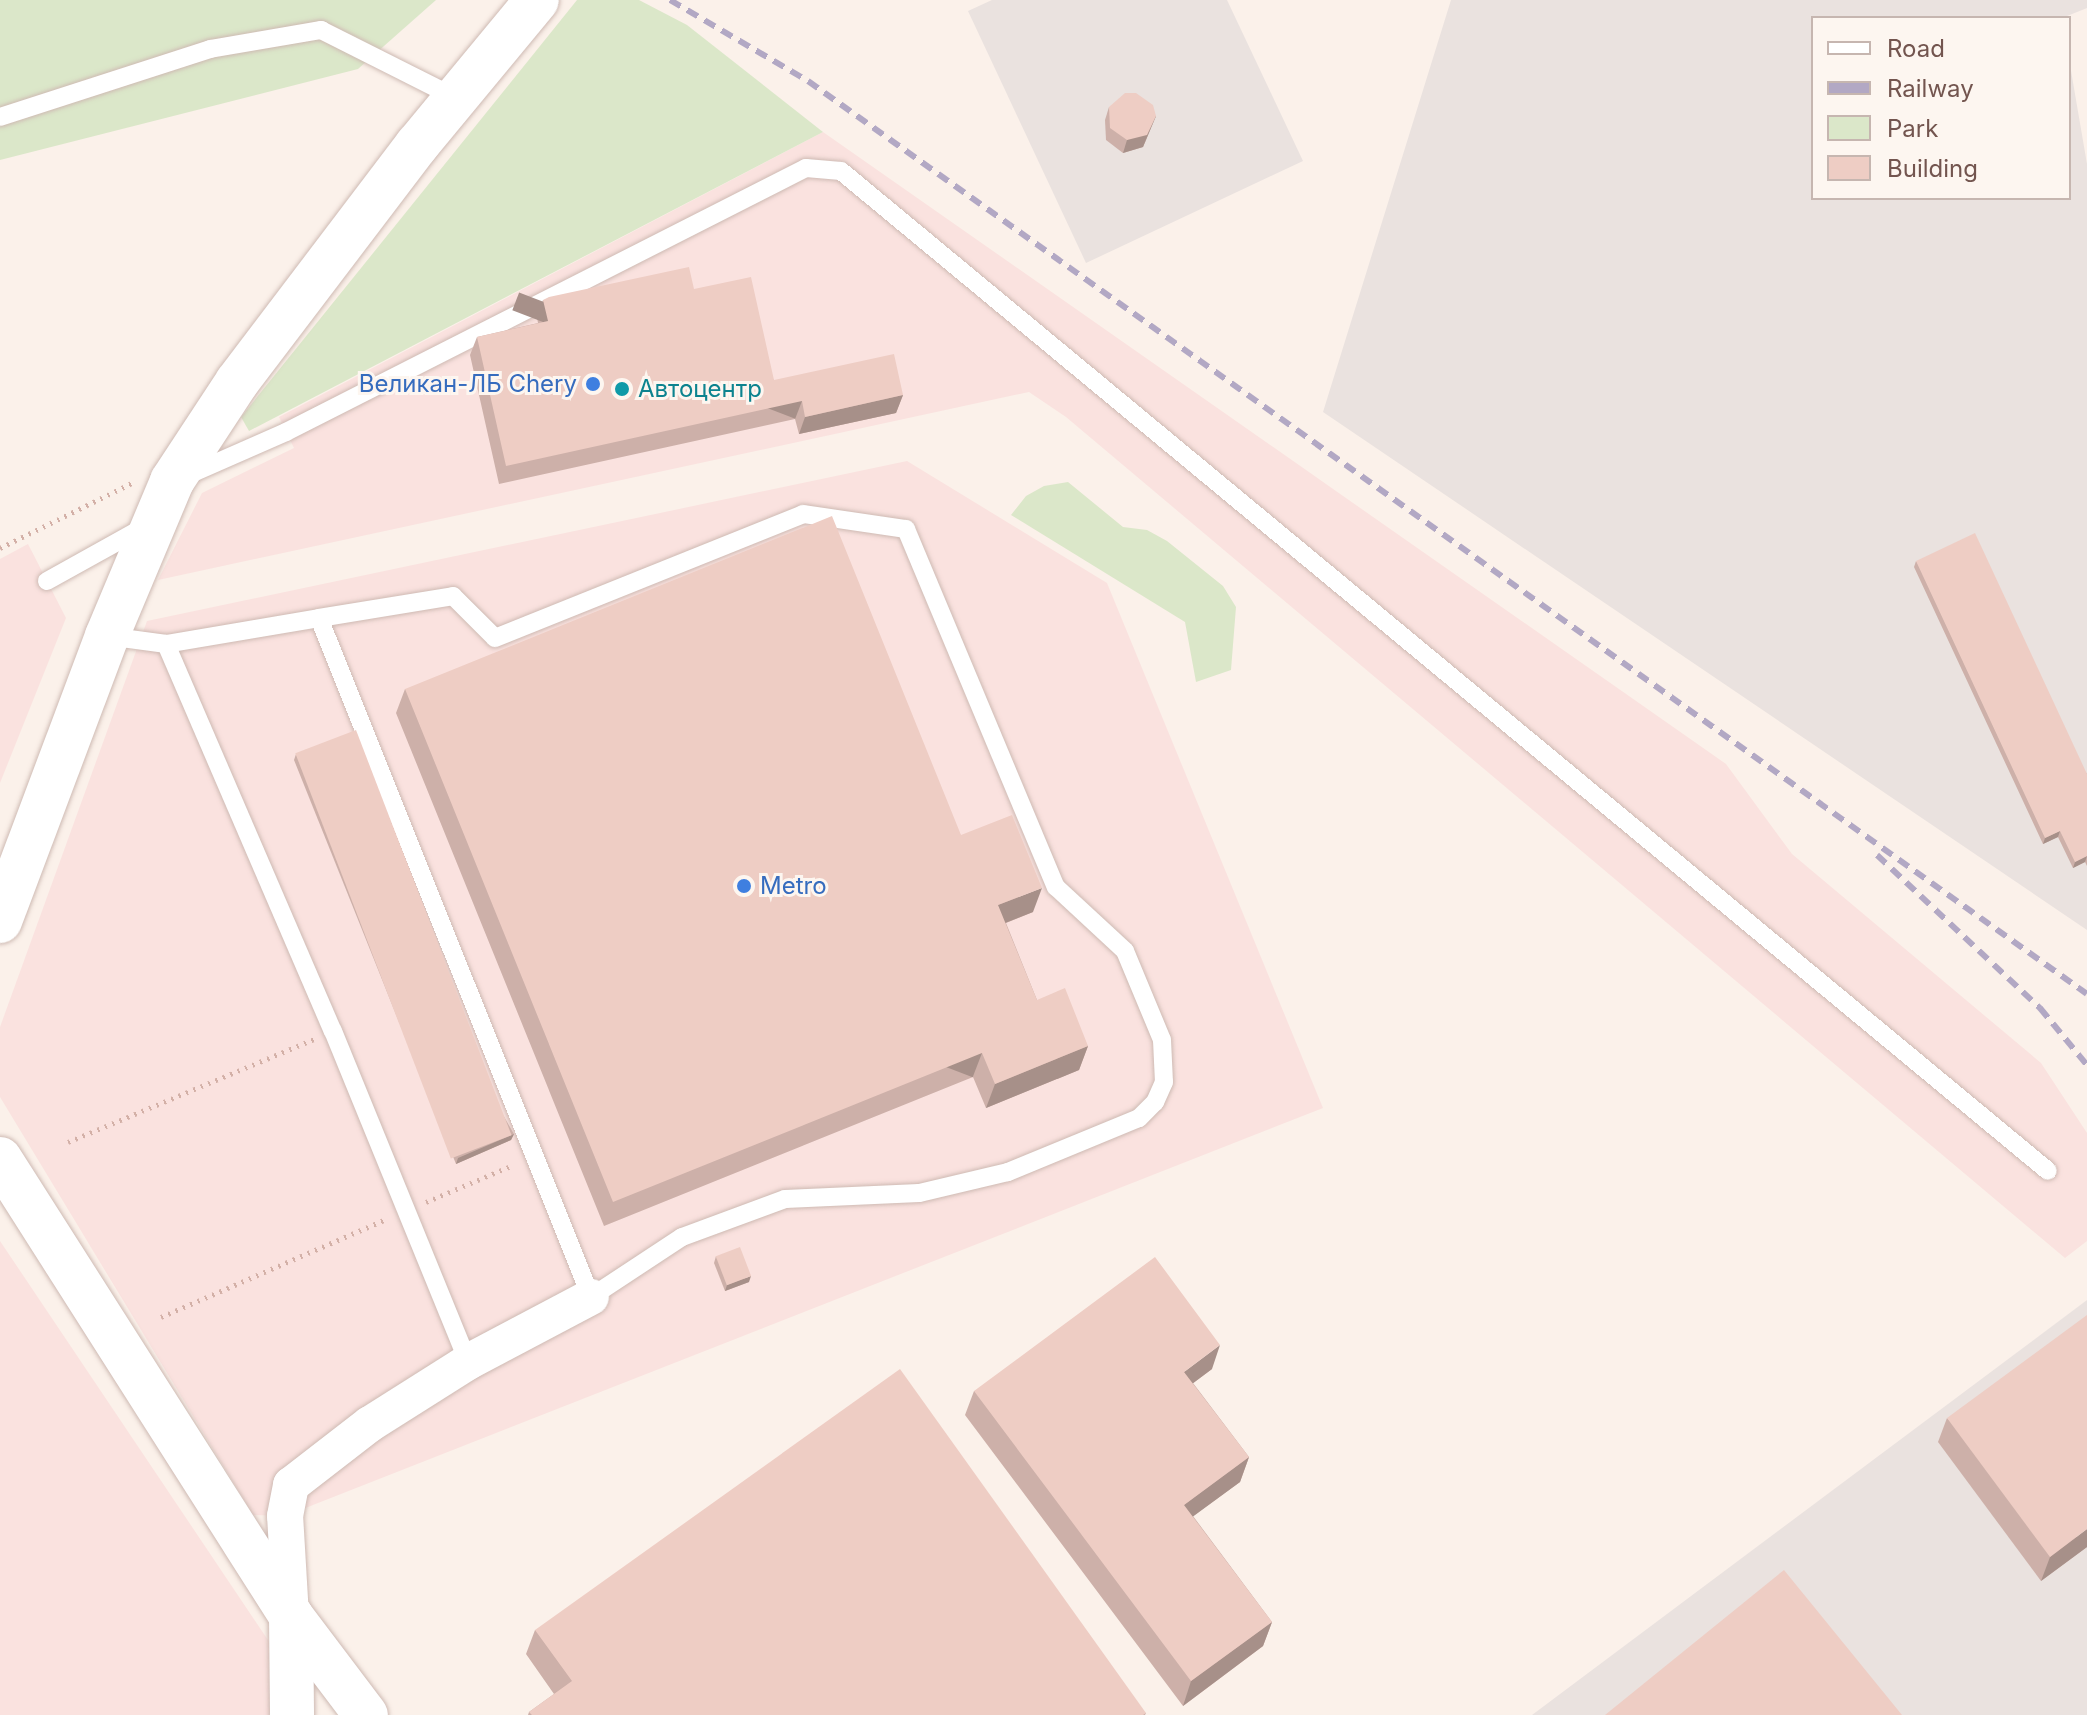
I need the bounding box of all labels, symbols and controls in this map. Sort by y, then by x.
legend [1811,16,2071,200]
text: Road [1887,34,1945,63]
text: Railway [1887,74,1974,103]
text: Park [1887,114,1938,143]
text: Building [1887,154,1978,183]
place label: Великан-ЛБ Chery [359,370,577,398]
marker: Великан-ЛБ Chery [584,375,602,393]
place label: Автоцентр [638,375,762,403]
marker: Автоцентр [613,380,631,398]
place label: Metro [760,872,827,900]
marker: Metro [735,877,753,895]

